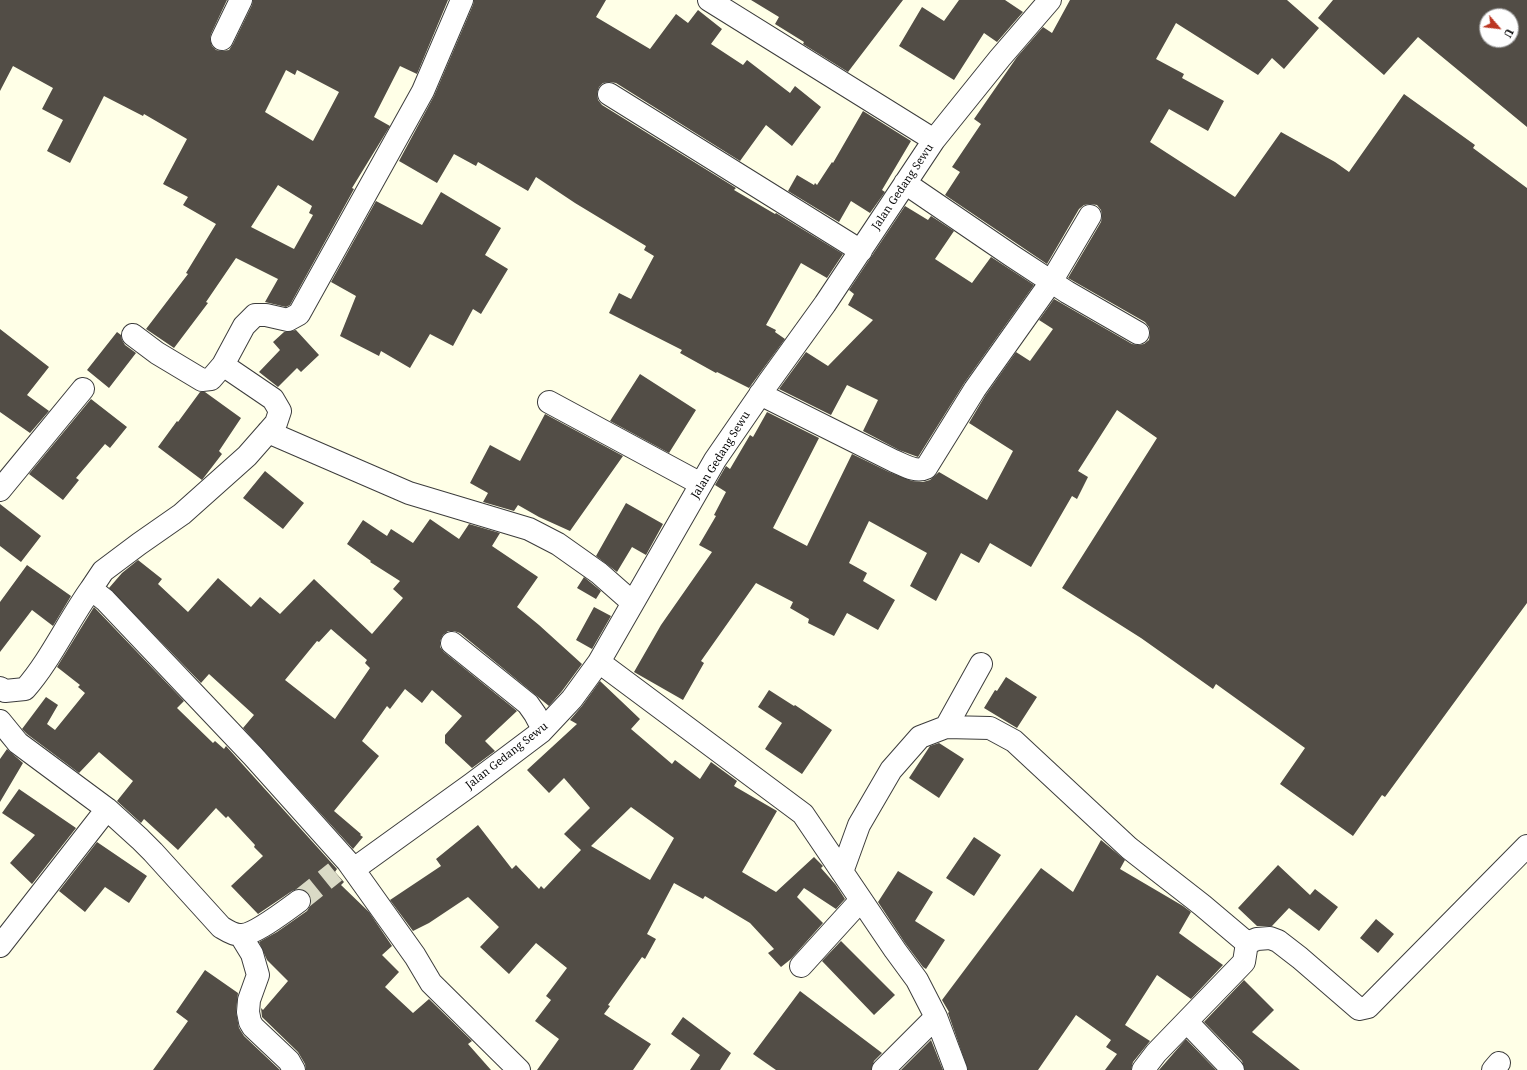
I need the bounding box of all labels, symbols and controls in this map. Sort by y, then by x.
north arrow [1479,8,1519,48]
text: U [1501,26,1518,41]
street label: Jalan Gedang Sewu [869,142,937,232]
street label: Jalan Gedang Sewu [689,409,753,501]
street label: Jalan Gedang Sewu [463,720,551,792]

